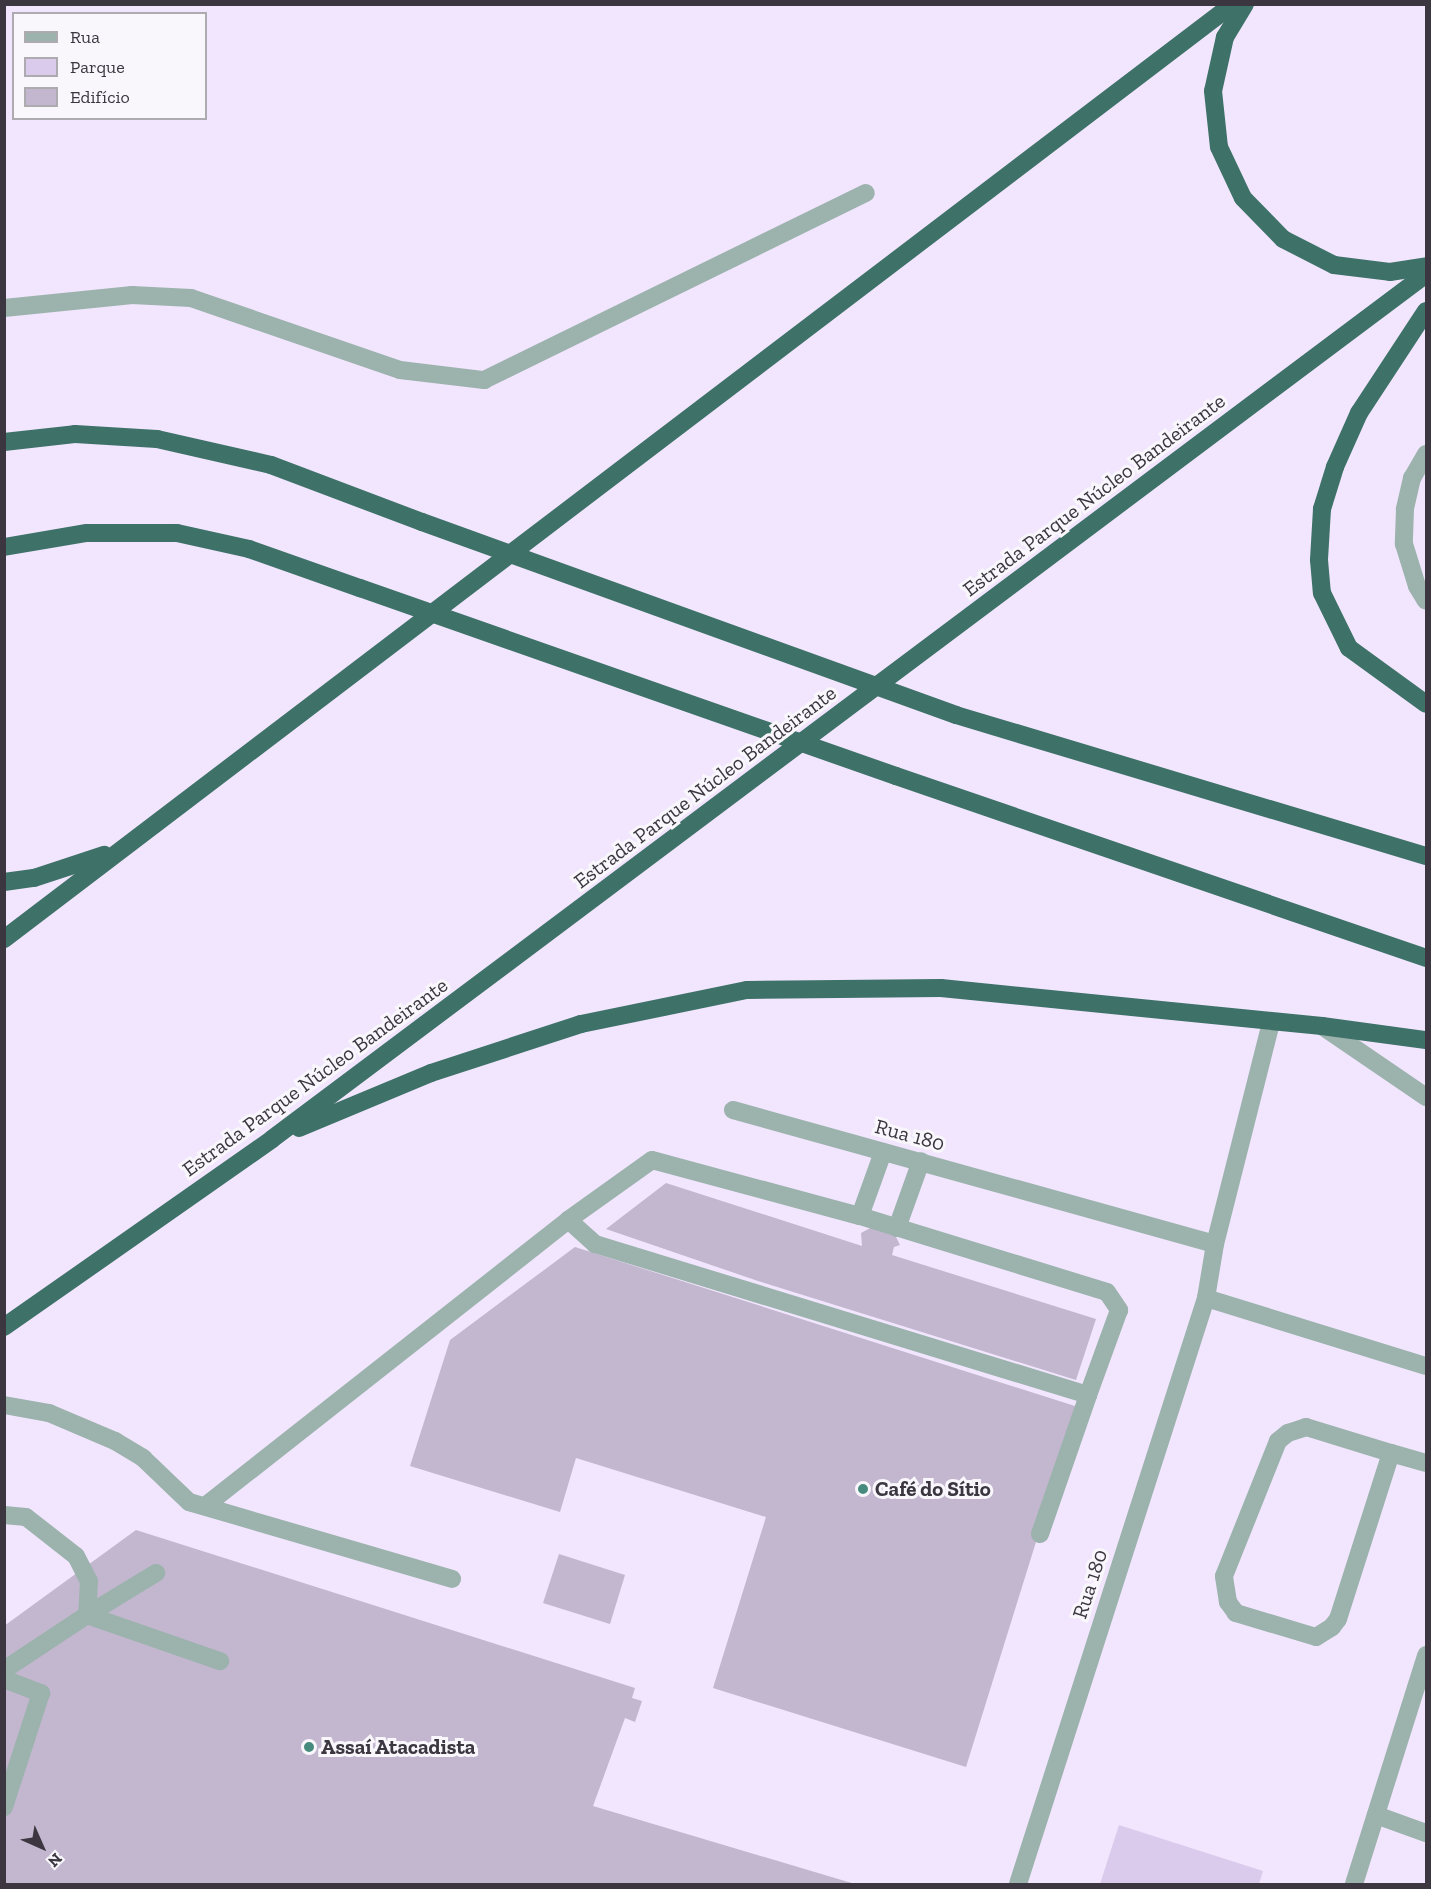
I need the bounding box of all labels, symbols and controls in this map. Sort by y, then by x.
legend [12,12,207,120]
text: Rua [70,26,100,48]
text: Parque [70,56,125,78]
text: Edifício [70,86,130,108]
street label: Estrada Parque Núcleo Bandeirante [958,388,1230,602]
street label: Estrada Parque Núcleo Bandeirante [569,680,841,894]
street label: Estrada Parque Núcleo Bandeirante [177,972,453,1182]
street label: Rua 180 [872,1114,948,1156]
place label: Café do Sítio [875,1476,991,1502]
marker: Café do Sítio [856,1482,870,1496]
street label: Rua 180 [1067,1546,1113,1622]
place label: Assaí Atacadista [321,1734,476,1760]
marker: Assaí Atacadista [302,1740,316,1754]
north arrow [12,1817,72,1877]
text: N [44,1849,66,1871]

